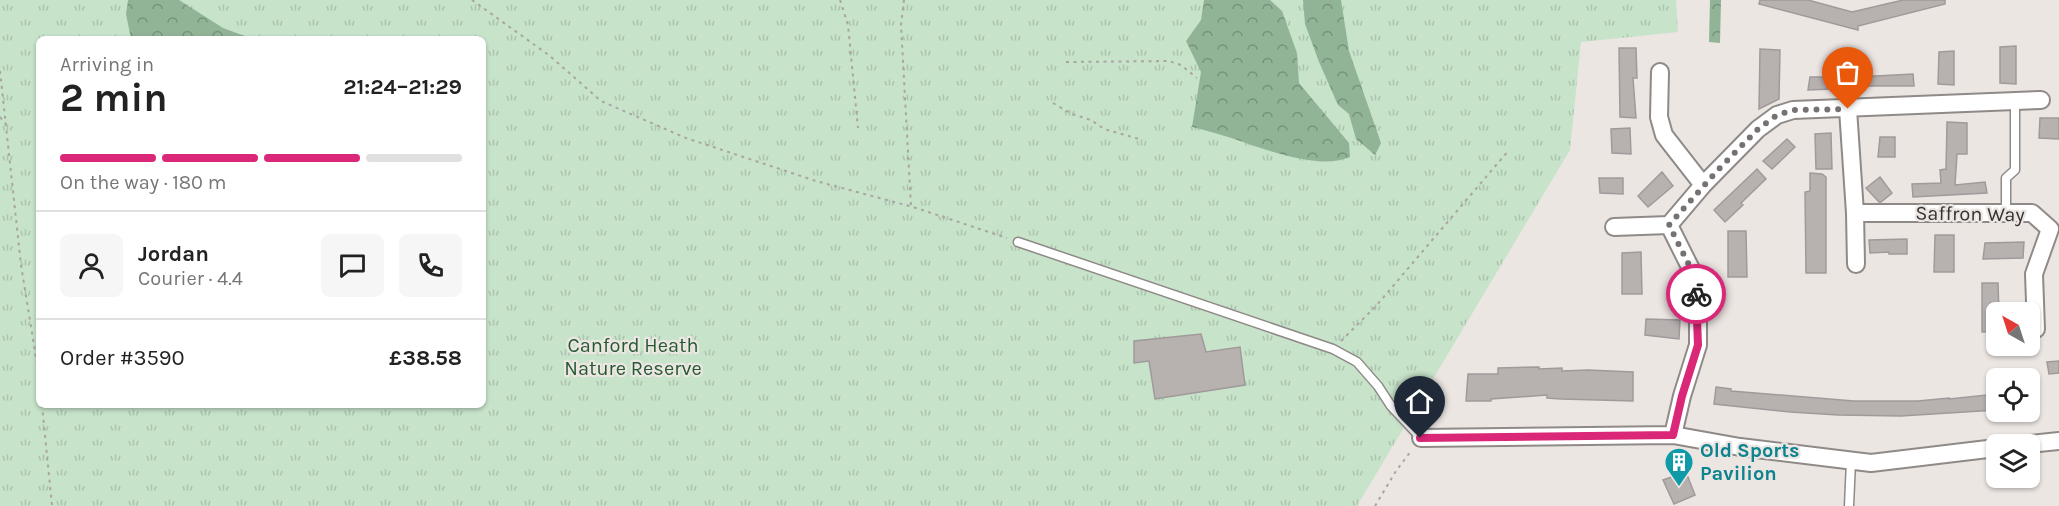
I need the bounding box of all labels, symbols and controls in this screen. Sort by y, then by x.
pin [1822,47,1873,109]
text: Arriving in [60,53,154,76]
icon: bag [1831,56,1864,89]
text: 21:24–21:29 [343,74,462,100]
text: 2 min [60,75,168,121]
text: On the way · 180 m [60,171,226,194]
street label: Saffron Way [1915,202,2025,226]
button: person [60,234,123,297]
button: chat [321,234,384,297]
button: phone [399,234,462,297]
text: Jordan [138,241,209,267]
courier [1666,264,1726,324]
text: Courier · 4.4 [138,267,243,290]
icon: bike [1680,278,1713,311]
north arrow [1986,302,2040,356]
map controls [1986,302,2040,488]
park label: Canford Heath Nature Reserve [564,334,702,380]
text: Order #3590 [60,345,185,371]
text: £38.58 [389,345,462,371]
button: locate [1986,368,2040,422]
pin [1394,376,1445,438]
icon: home [1403,385,1436,418]
button: layers [1986,434,2040,488]
place label: Old Sports Pavilion [1700,439,1800,485]
building icon: Old Sports Pavilion [1663,446,1695,488]

